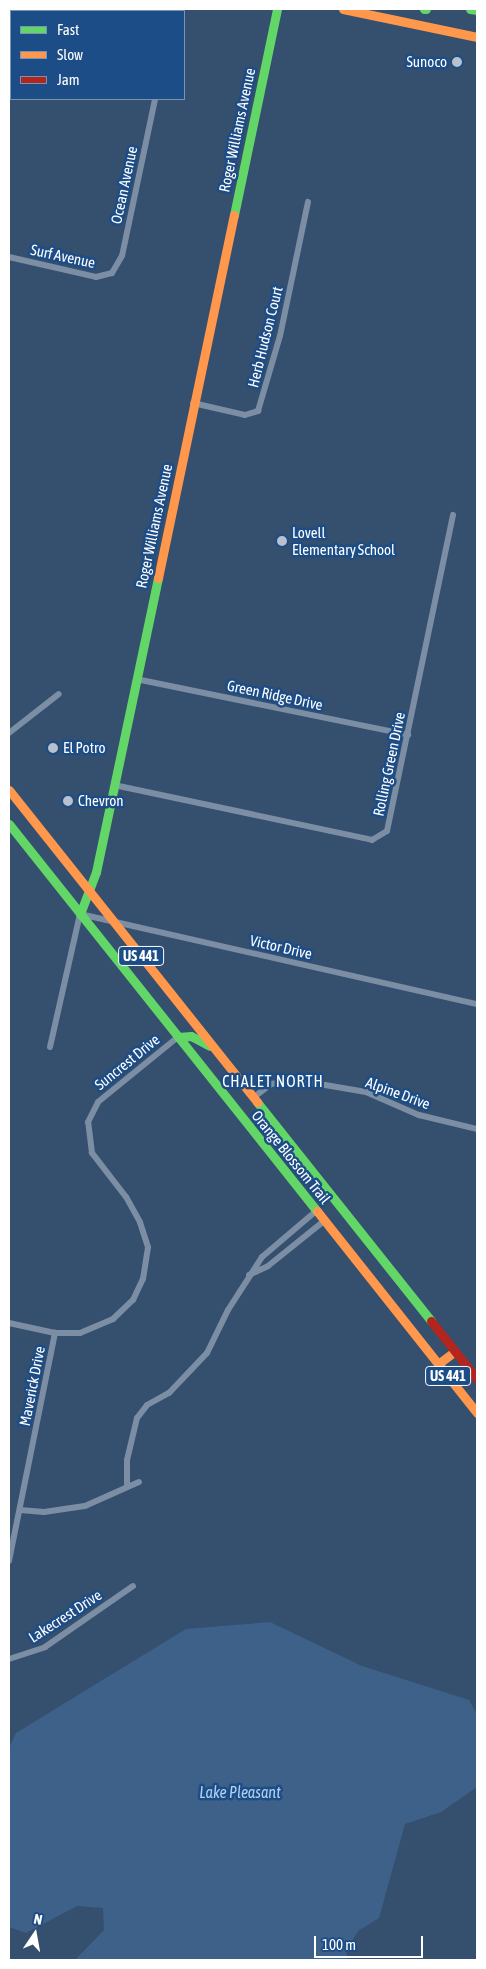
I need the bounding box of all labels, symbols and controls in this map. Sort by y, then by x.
legend [10,10,185,100]
text: Fast [57,21,79,38]
text: Slow [57,46,83,63]
place label: Sunoco [407,53,447,71]
marker: Sunoco [451,56,463,68]
street label: Roger Williams Avenue [215,66,259,194]
text: Jam [57,71,80,88]
street label: Ocean Avenue [107,145,141,225]
street label: Surf Avenue [29,240,97,272]
street label: Herb Hudson Court [244,285,286,389]
street label: Roger Williams Avenue [132,462,176,590]
place label: Lovell Elementary School [292,523,395,558]
marker: Lovell Elementary School [276,535,288,547]
street label: Green Ridge Drive [225,676,325,714]
street label: Rolling Green Drive [369,710,409,818]
place label: El Potro [63,739,105,757]
marker: El Potro [47,742,59,754]
place label: Chevron [78,792,124,810]
marker: Chevron [62,795,74,807]
street label: Victor Drive [248,931,314,963]
road number: US 441 [117,944,165,968]
street label: Suncrest Drive [91,1030,163,1094]
district label: CHALET NORTH [221,1071,325,1091]
street label: Alpine Drive [363,1073,433,1113]
street label: Orange Blossom Trail [248,1107,334,1207]
street label: Maverick Drive [15,1344,49,1428]
road number: US 441 [424,1364,472,1388]
street label: Lakecrest Drive [25,1586,105,1646]
water label: Lake Pleasant [199,1782,281,1802]
north arrow [10,1909,60,1959]
text: N [32,1911,44,1928]
scale bar [316,1926,425,1958]
text: 100 m [322,1936,356,1953]

